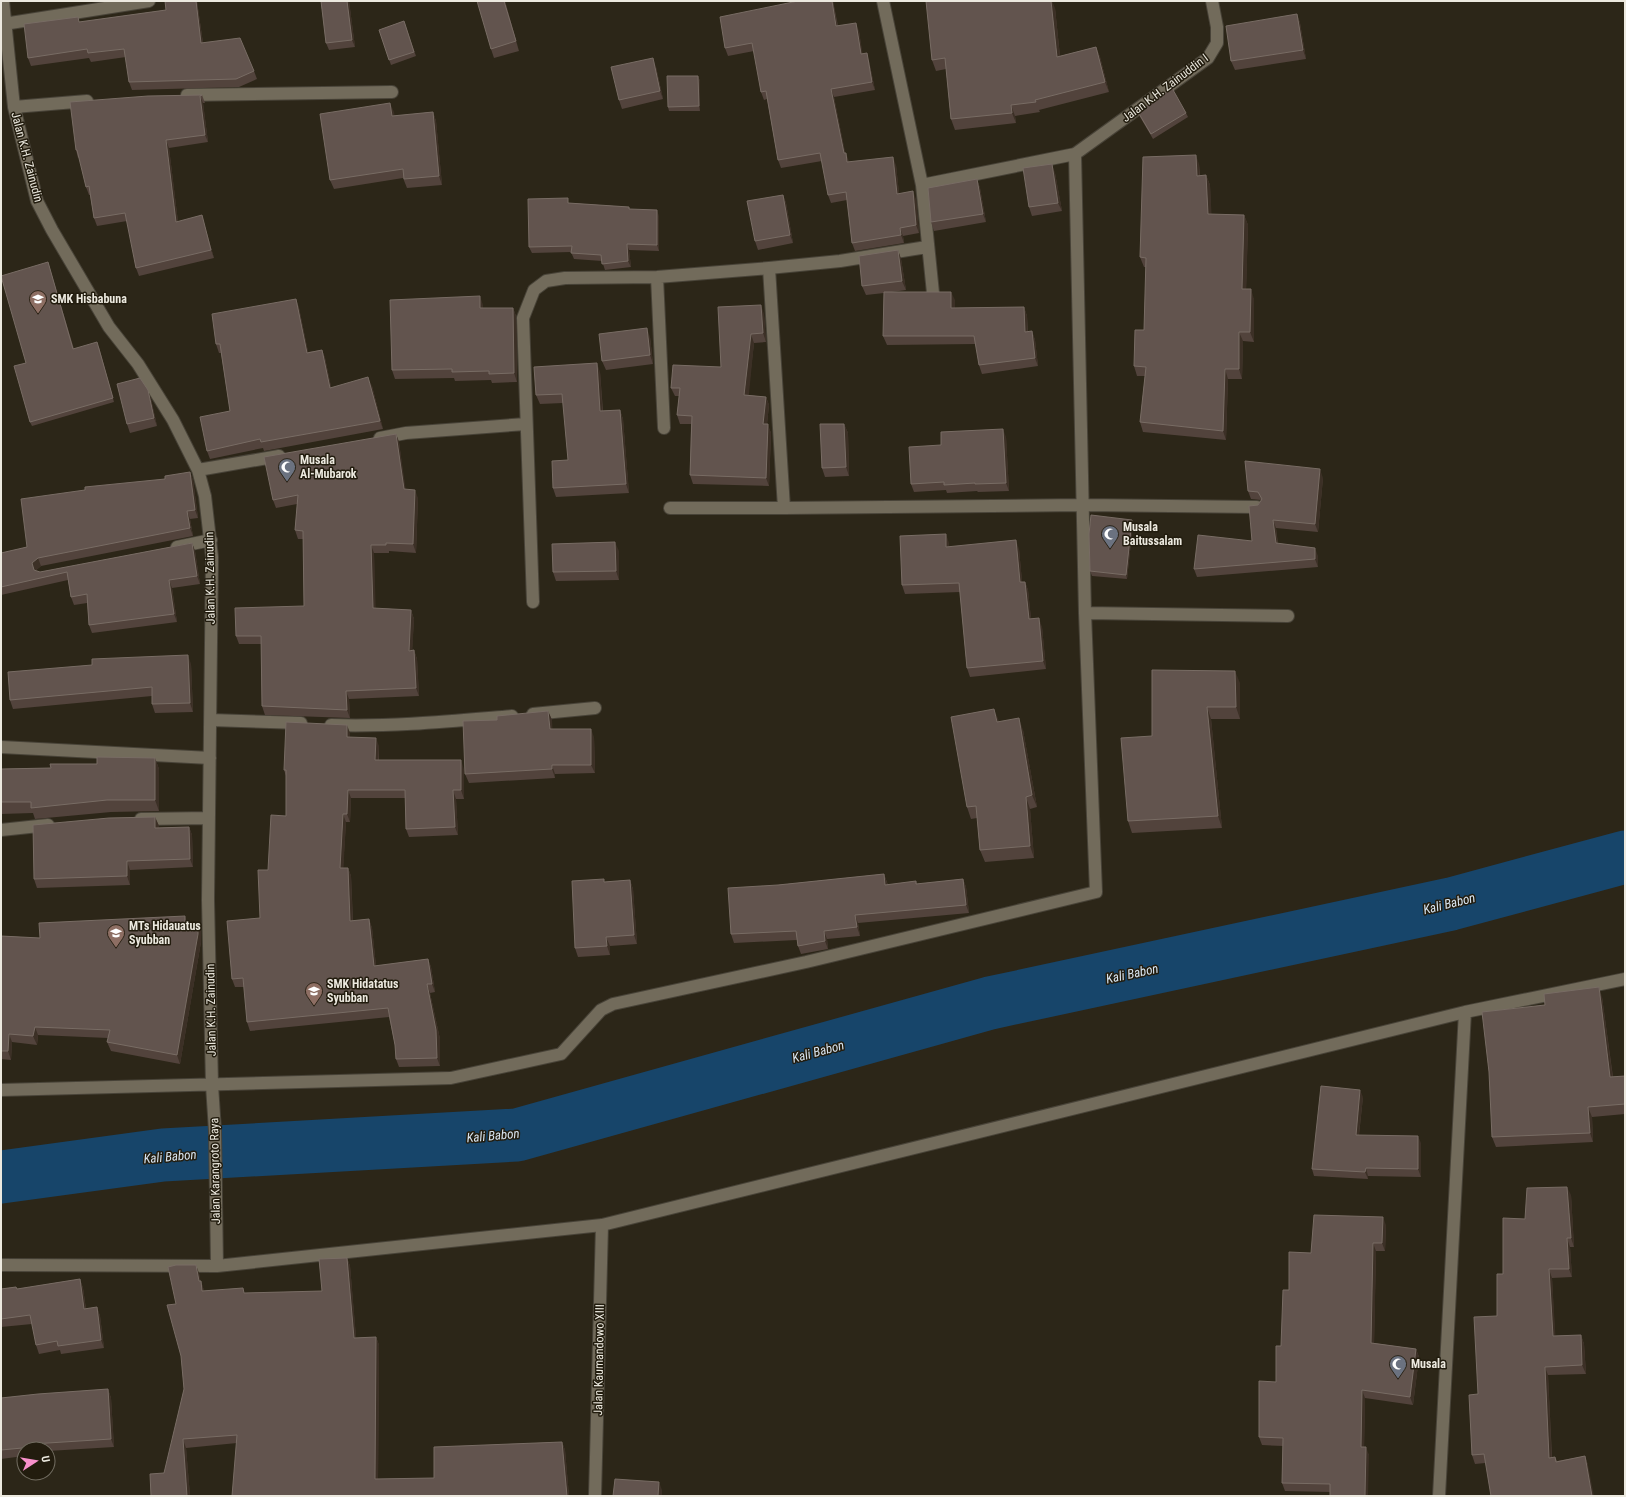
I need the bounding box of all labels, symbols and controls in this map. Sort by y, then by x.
street label: Jalan K.H. Zainuddin I [1119,51,1211,125]
street label: Jalan K.H. Zainudin [8,110,46,204]
school or university icon: SMK Hisbabuna [28,289,48,314]
place label: SMK Hisbabuna [51,292,127,306]
place label: Musala Al-Mubarok [300,453,357,481]
mosque icon: Musala Al-Mubarok [277,457,297,482]
place label: Musala Baitussalam [1123,520,1182,548]
mosque icon: Musala Baitussalam [1100,524,1120,549]
street label: Jalan K.H. Zainudin [202,531,218,624]
water label: Kali Babon [1421,890,1477,917]
place label: MTs Hidauatus Syubban [129,919,201,947]
school or university icon: MTs Hidauatus Syubban [106,923,126,948]
water label: Kali Babon [1105,961,1160,986]
street label: Jalan K.H. Zainudin [203,963,219,1056]
place label: SMK Hidatatus Syubban [327,977,399,1005]
school or university icon: SMK Hidatatus Syubban [304,981,324,1006]
water label: Kali Babon [790,1037,846,1066]
street label: Jalan Karangroto Raya [207,1118,223,1224]
water label: Kali Babon [466,1126,520,1145]
water label: Kali Babon [143,1147,197,1166]
street label: Jalan Kaumandowo XIII [591,1304,607,1416]
mosque icon: Musala [1388,1354,1408,1379]
place label: Musala [1411,1357,1446,1371]
north arrow [16,1441,56,1481]
text: U [38,1455,52,1463]

